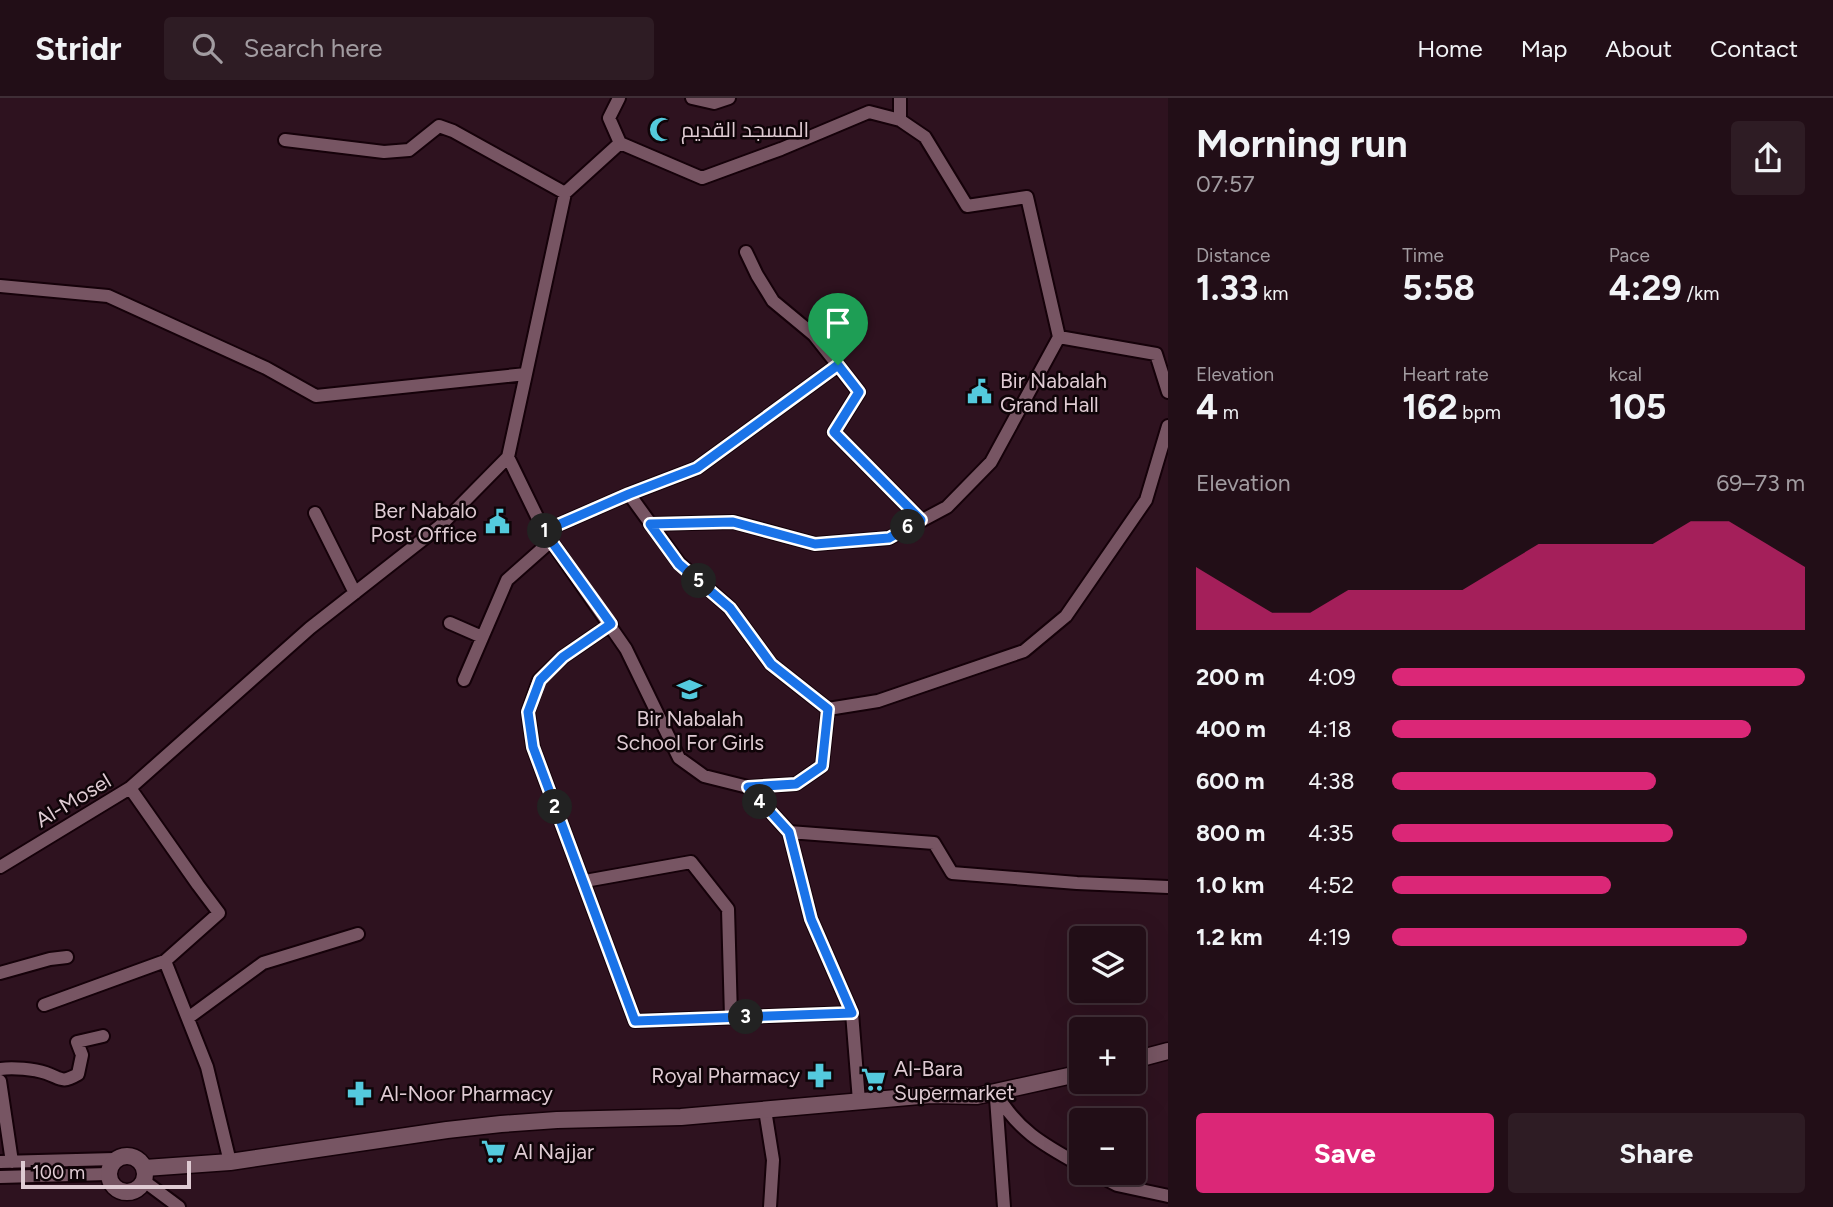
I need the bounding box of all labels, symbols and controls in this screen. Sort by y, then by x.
search box [164,17,654,80]
text: Stridr [35,29,122,68]
icon: search [188,29,226,67]
text: Search here [244,32,383,64]
text: Home [1417,34,1483,63]
text: Map [1521,34,1567,63]
text: About [1605,34,1672,63]
text: Contact [1710,34,1798,63]
mosque icon: المسجد القديم [647,115,675,143]
place label: المسجد القديم [681,117,809,144]
text: Morning run [1196,121,1408,167]
button: share [1731,121,1805,195]
text: 07:57 [1196,170,1255,198]
text: Distance [1196,244,1270,267]
text: Time [1402,244,1444,267]
text: Pace [1609,244,1650,267]
text: 1.33 [1196,267,1258,309]
text: 5:58 [1402,267,1475,309]
text: 4:29 [1609,267,1682,309]
text: km [1258,282,1288,305]
text: /km [1682,282,1719,305]
pin [808,293,868,365]
icon: arrive [819,304,857,342]
text: Elevation [1196,363,1274,386]
text: Heart rate [1402,363,1489,386]
text: kcal [1609,363,1642,386]
place label: Bir Nabalah Grand Hall [1000,368,1107,417]
public building icon: Bir Nabalah Grand Hall [966,378,994,406]
text: 4 [1196,386,1218,428]
text: 162 [1402,386,1458,428]
text: 105 [1609,386,1666,428]
text: m [1218,401,1239,424]
text: bpm [1458,401,1501,424]
text: Elevation [1196,469,1291,497]
text: 69–73 m [1716,469,1805,497]
place label: Ber Nabalo Post Office [370,498,477,547]
public building icon: Ber Nabalo Post Office [483,508,511,536]
pin: 6 [890,510,926,544]
pin: 1 [528,514,562,548]
text: 6 [902,515,913,538]
text: 1 [540,519,549,542]
pin: 5 [682,564,716,598]
text: 5 [693,569,704,592]
text: 200 m [1196,663,1265,691]
text: 4:09 [1308,663,1356,691]
school or university icon: Bir Nabalah School For Girls [676,675,704,703]
place label: Bir Nabalah School For Girls [616,706,764,755]
text: 400 m [1196,715,1266,743]
text: 4:18 [1308,715,1352,743]
text: 600 m [1196,767,1265,795]
text: 4:38 [1308,767,1355,795]
street label: Al-Mosel [31,768,115,832]
pin: 4 [742,784,778,820]
pin: 2 [538,790,572,824]
text: 4 [753,790,766,813]
text: 2 [549,795,560,818]
text: 800 m [1196,819,1265,847]
text: 4:35 [1308,819,1354,847]
text: 1.0 km [1196,871,1264,899]
text: 4:52 [1308,871,1354,899]
text: 1.2 km [1196,923,1263,951]
text: 4:19 [1308,923,1351,951]
map controls [1069,926,1146,1185]
button: layers [1069,926,1146,1003]
pin: 3 [728,1000,764,1034]
text: 3 [740,1005,751,1028]
button: + [1069,1017,1146,1094]
place label: Al-Bara Supermarket [894,1056,1015,1105]
pharmacy icon: Royal Pharmacy [806,1061,834,1089]
place label: Royal Pharmacy [651,1063,800,1088]
supermarket icon: Al-Bara Supermarket [860,1066,888,1094]
pharmacy icon: Al-Noor Pharmacy [346,1079,374,1107]
place label: Al-Noor Pharmacy [380,1081,553,1106]
button: − [1069,1108,1146,1185]
button: Save [1196,1113,1494,1193]
button: Share [1508,1113,1805,1193]
supermarket icon: Al Najjar [480,1137,508,1165]
place label: Al Najjar [514,1139,594,1164]
scale bar [21,1158,191,1190]
text: 100 m [32,1161,85,1184]

